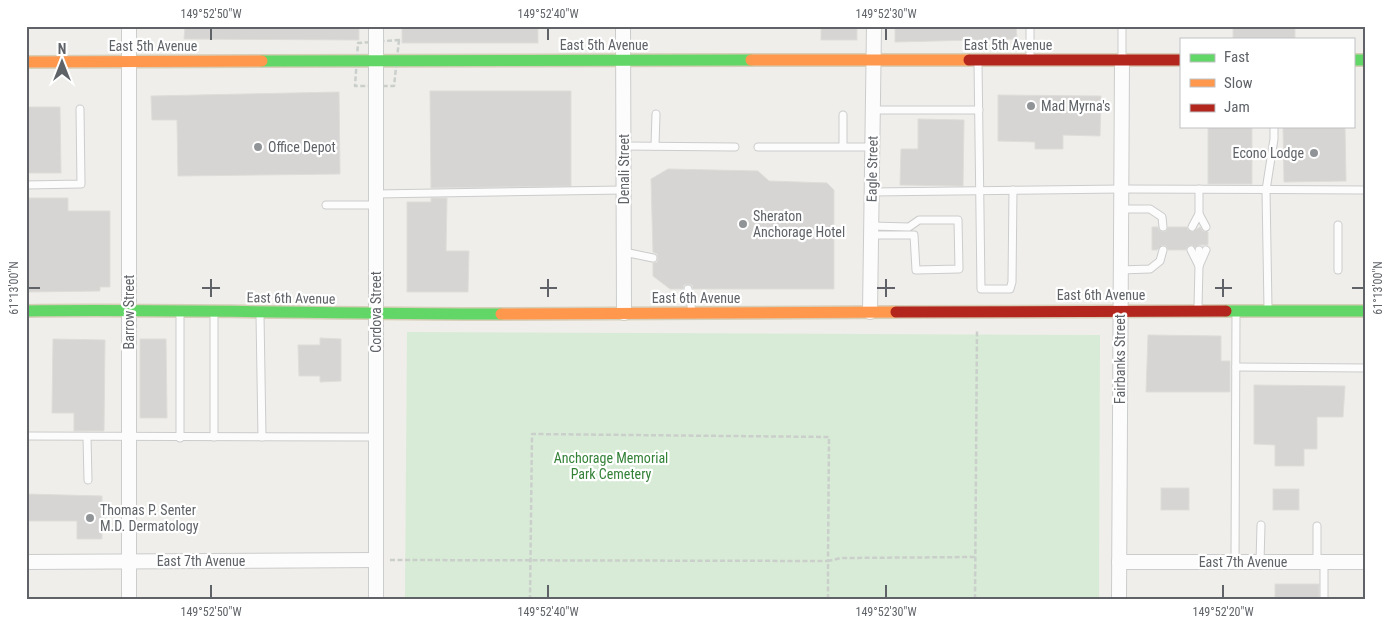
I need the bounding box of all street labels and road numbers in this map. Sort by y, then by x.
street label: East 5th Avenue [560,37,649,53]
street label: East 5th Avenue [964,37,1053,53]
street label: East 5th Avenue [109,38,198,54]
street label: Denali Street [616,134,632,204]
street label: Eagle Street [863,136,881,202]
street label: Cordova Street [368,271,384,353]
street label: Barrow Street [121,275,137,349]
street label: East 6th Avenue [1057,287,1146,303]
street label: East 6th Avenue [246,289,336,307]
street label: East 6th Avenue [652,290,741,306]
street label: Fairbanks Street [1112,314,1128,404]
street label: East 7th Avenue [157,553,246,569]
street label: East 7th Avenue [1199,554,1288,570]

